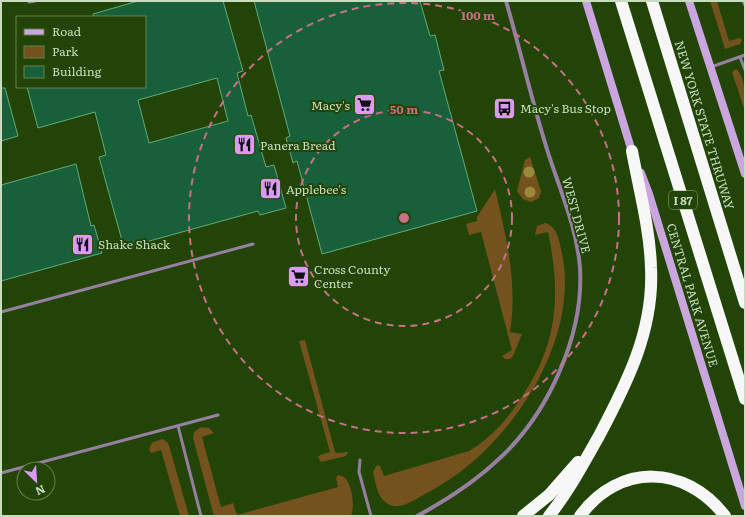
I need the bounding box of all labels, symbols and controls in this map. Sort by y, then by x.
text: 100 m [461,6,495,24]
legend [16,16,146,88]
text: Road [52,22,82,40]
street label: NEW YORK STATE THRUWAY [671,38,739,212]
text: Park [52,42,79,60]
text: Building [52,62,102,80]
supermarket icon: Macy's [352,92,378,118]
bus stop icon: Macy's Bus Stop [491,95,517,121]
place label: Macy's [311,96,351,114]
place label: Macy's Bus Stop [520,99,611,117]
text: 50 m [390,100,418,118]
restaurant icon: Panera Bread [232,132,258,158]
place label: Panera Bread [260,136,336,154]
street label: WEST DRIVE [558,175,596,255]
restaurant icon: Applebee's [257,176,283,202]
place label: Applebee's [286,180,347,198]
road number: I 87 [669,191,697,209]
centre of rings [397,211,411,225]
street label: CENTRAL PARK AVENUE [663,221,724,369]
restaurant icon: Shake Shack [70,231,96,257]
place label: Shake Shack [98,235,171,253]
place label: Cross County Center [314,260,390,292]
supermarket icon: Cross County Center [285,263,311,289]
north arrow [16,461,56,501]
text: N [33,482,48,500]

